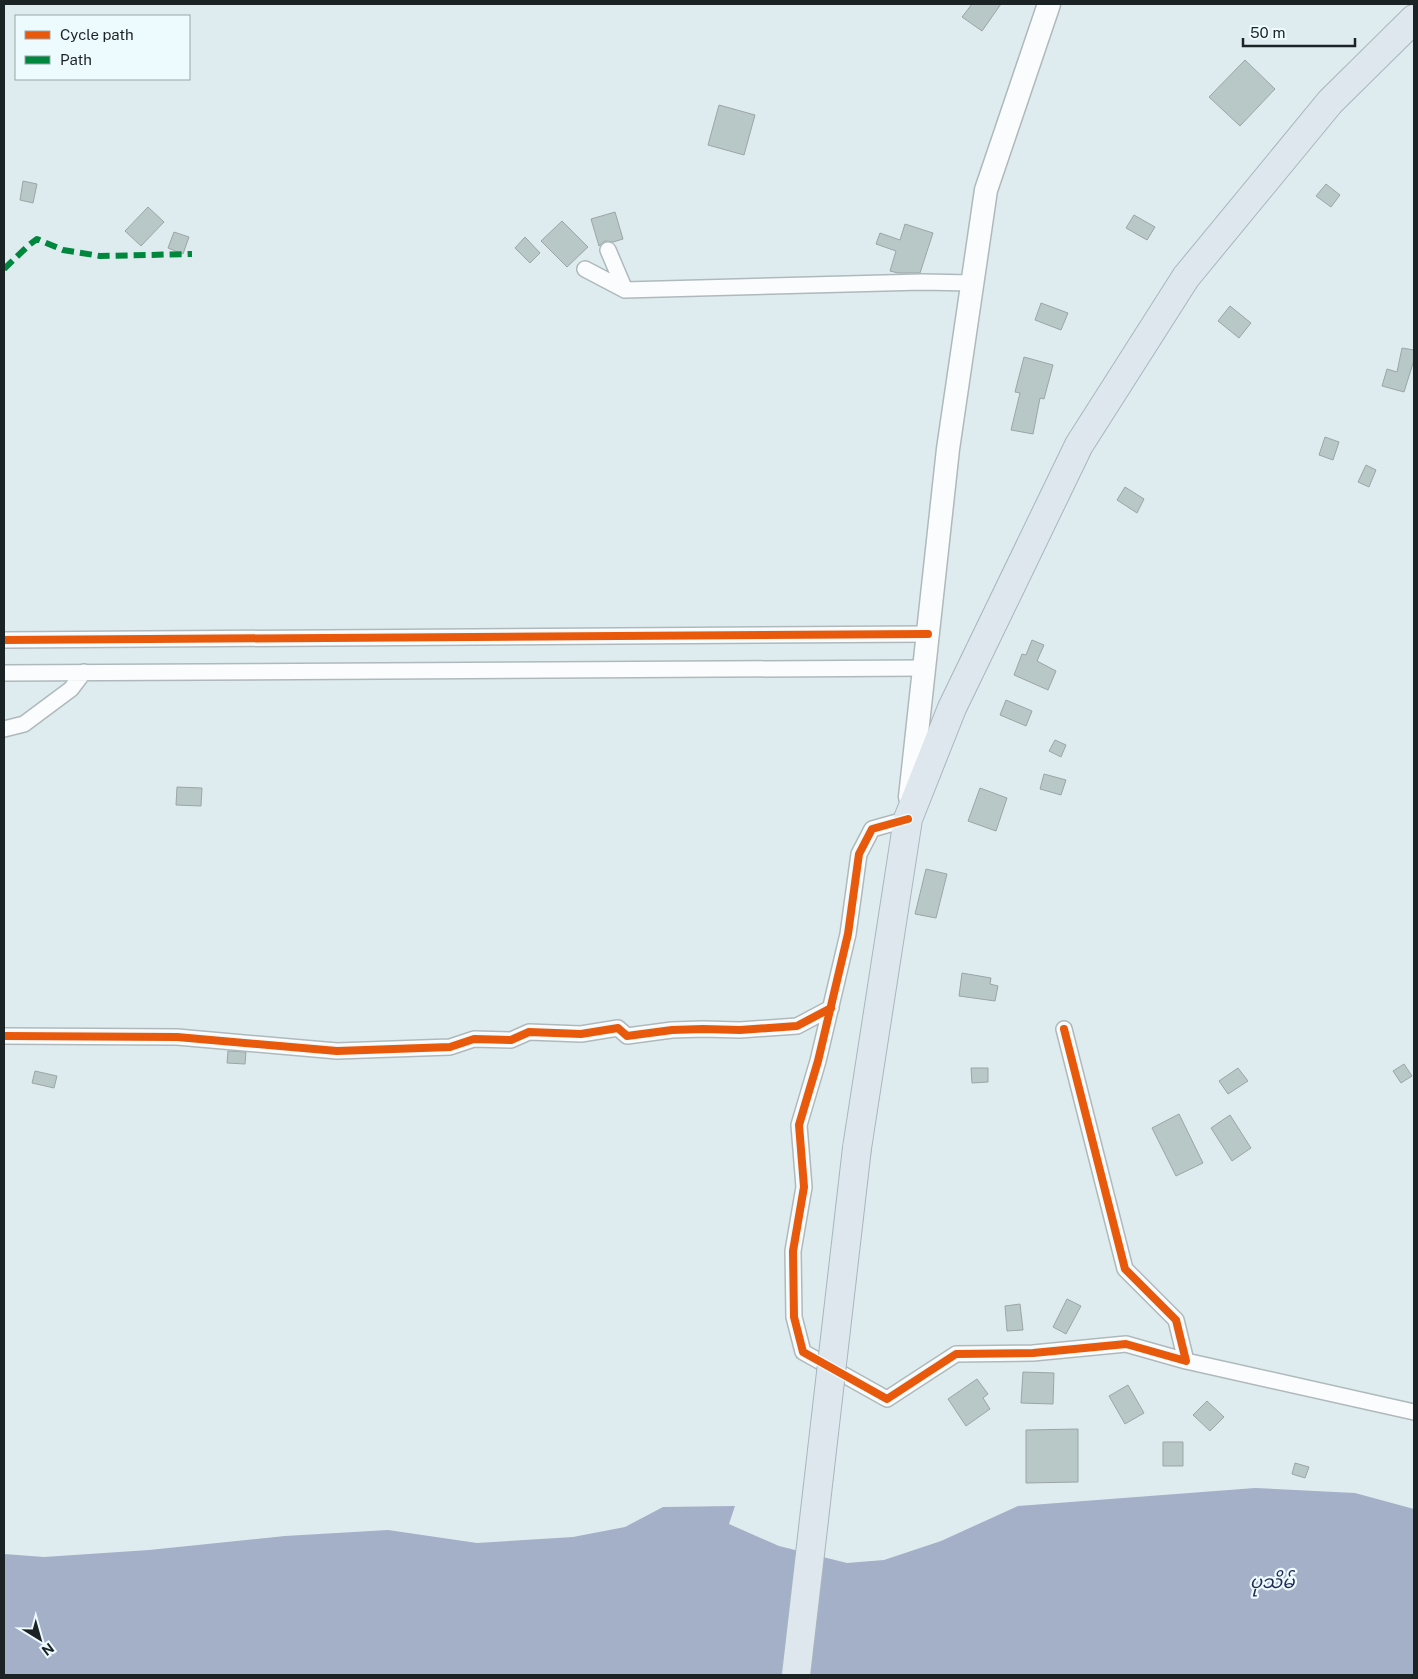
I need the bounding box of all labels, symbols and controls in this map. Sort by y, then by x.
legend [15,15,190,80]
scale bar [1243,15,1356,47]
text: 50 m [1250,24,1285,41]
text: Cycle path [60,26,134,43]
text: Path [60,51,92,68]
water label: ပုသိမ် [1250,1569,1296,1597]
north arrow [15,1614,65,1664]
text: N [39,1640,57,1659]

